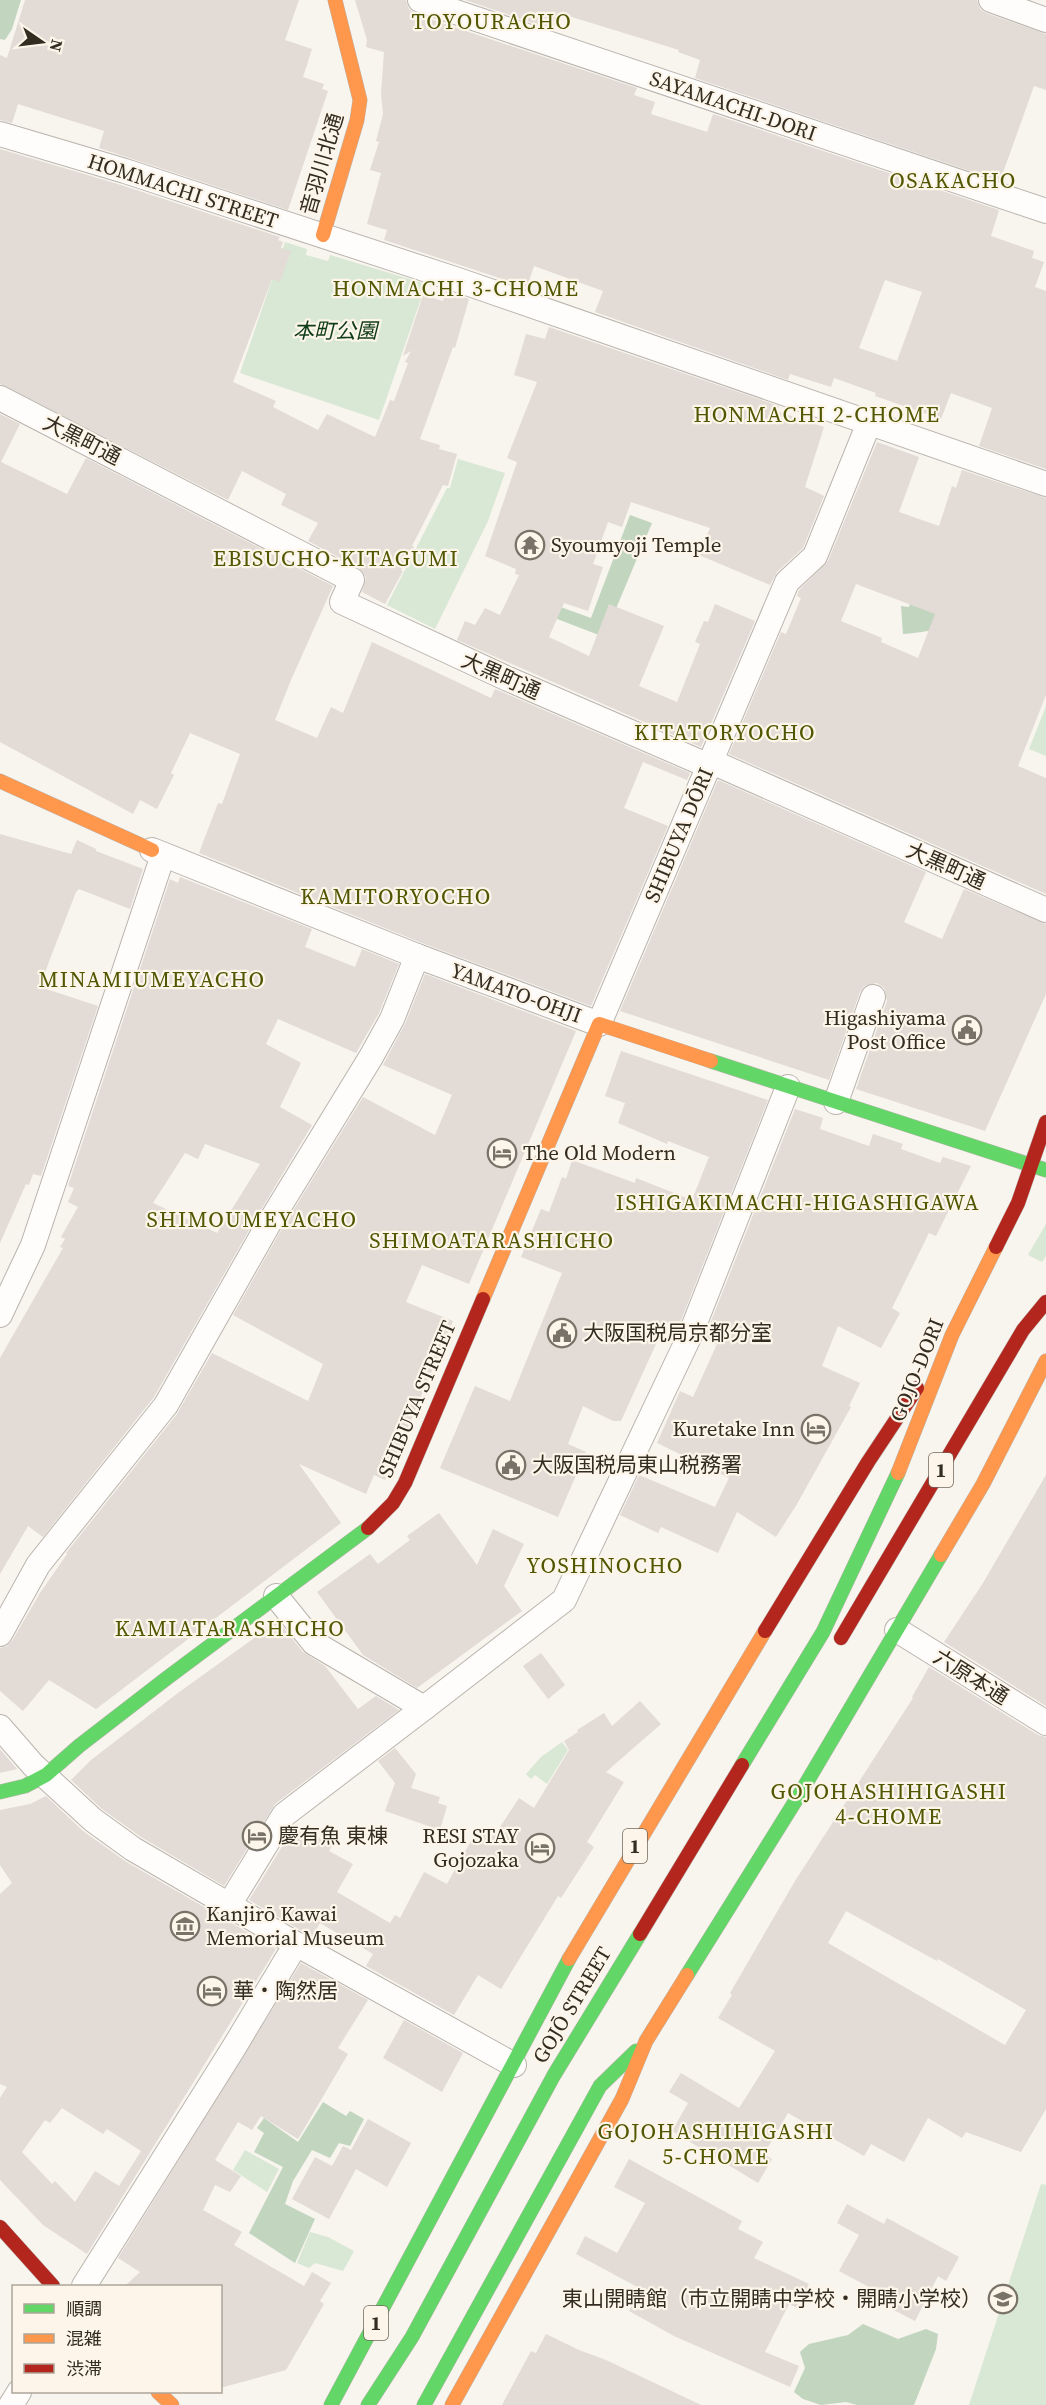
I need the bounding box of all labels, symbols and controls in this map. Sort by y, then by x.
district label: TOYOURACHO [412,6,572,36]
north arrow [12,12,72,72]
text: N [44,37,69,54]
street label: SAYAMACHI-DORI [646,63,820,148]
street label: 音羽川北通 [293,109,350,218]
street label: HOMMACHI STREET [84,146,283,235]
district label: OSAKACHO [889,165,1017,195]
district label: HONMACHI 3-CHOME [332,273,580,303]
park label: 本町公園 [293,316,380,345]
district label: HONMACHI 2-CHOME [693,399,941,429]
street label: 大黒町通 [38,408,126,472]
temple icon: Syoumyoji Temple [514,529,546,561]
place label: Syoumyoji Temple [551,530,721,559]
district label: EBISUCHO-KITAGUMI [213,543,459,573]
street label: 大黒町通 [457,645,545,706]
district label: KITATORYOCHO [634,717,816,747]
street label: SHIBUYA DŌRI [637,763,720,907]
street label: 大黒町通 [902,835,990,896]
district label: KAMITORYOCHO [300,881,492,911]
street label: YAMATO-OHJI [447,955,586,1030]
district label: MINAMIUMEYACHO [38,964,266,994]
place label: Higashiyama Post Office [824,1003,946,1056]
public building icon: Higashiyama Post Office [951,1014,983,1046]
hotel icon: The Old Modern [486,1137,518,1169]
place label: The Old Modern [523,1138,676,1167]
district label: ISHIGAKIMACHI-HIGASHIGAWA [616,1187,980,1217]
district label: SHIMOUMEYACHO [147,1204,357,1234]
district label: SHIMOATARASHICHO [369,1225,615,1255]
street label: GOJO-DORI [883,1314,950,1426]
street label: SHIBUYA STREET [370,1316,463,1482]
public building icon: 大阪国税局京都分室 [546,1317,578,1349]
place label: 大阪国税局京都分室 [583,1318,772,1347]
hotel icon: Kuretake Inn [800,1413,832,1445]
place label: Kuretake Inn [672,1414,795,1443]
public building icon: 大阪国税局東山税務署 [495,1449,527,1481]
place label: 大阪国税局東山税務署 [532,1450,742,1479]
road number: 1 [929,1453,953,1487]
district label: YOSHINOCHO [526,1550,684,1580]
district label: KAMIATARASHICHO [115,1613,345,1643]
street label: 六原本通 [928,1642,1015,1711]
district label: GOJOHASHIHIGASHI 4-CHOME [771,1776,1007,1831]
hotel icon: 慶有魚 東棟 [241,1820,273,1852]
place label: 慶有魚 東棟 [278,1821,388,1850]
place label: RESI STAY Gojozaka [422,1821,520,1874]
road number: 1 [623,1829,647,1863]
hotel icon: RESI STAY Gojozaka [524,1832,556,1864]
place label: Kanjirō Kawai Memorial Museum [206,1899,384,1952]
museum icon: Kanjirō Kawai Memorial Museum [169,1910,201,1942]
street label: GOJŌ STREET [525,1941,618,2069]
hotel icon: 華・陶然居 [196,1975,228,2007]
place label: 華・陶然居 [233,1976,338,2005]
district label: GOJOHASHIHIGASHI 5-CHOME [598,2116,834,2171]
school or university icon: 東山開睛館（市立開睛中学校・開睛小学校） [987,2283,1019,2315]
place label: 東山開睛館（市立開睛中学校・開睛小学校） [562,2284,982,2313]
legend [12,2285,222,2393]
text: 順調 [66,2296,102,2321]
road number: 1 [364,2306,388,2340]
text: 混雑 [66,2326,102,2351]
text: 渋滞 [66,2356,102,2381]

